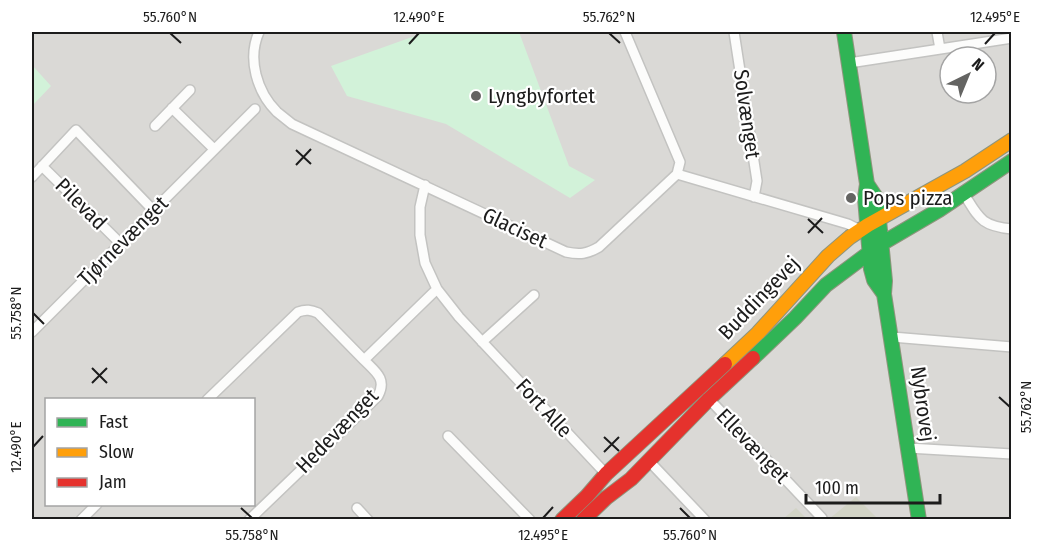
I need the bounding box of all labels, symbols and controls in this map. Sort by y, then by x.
text: 55.760°N [143,8,197,26]
text: 12.490°E [393,8,445,26]
text: 55.762°N [583,8,635,26]
text: 12.495°E [970,8,1020,26]
north arrow [938,45,998,105]
text: N [968,54,988,75]
street label: Solvænget [728,68,766,160]
place label: Lyngbyfortet [488,83,595,109]
marker: Lyngbyfortet [469,89,483,103]
street label: Pilevad [50,173,112,235]
place label: Pops pizza [863,185,953,211]
street label: Tjørnevænget [72,190,174,292]
marker: Pops pizza [844,191,858,205]
street label: Glaciset [479,202,552,254]
street label: Buddingevej [713,251,805,345]
text: 55.758°N [7,286,25,340]
street label: Nybrovej [905,365,941,443]
street label: Fort Alle [510,373,578,443]
text: 55.762°N [1017,381,1035,433]
street label: Hedevænget [290,383,384,479]
legend [45,398,255,506]
street label: Ellevænget [711,403,795,489]
text: Fast [99,411,128,433]
text: 12.490°E [7,421,25,473]
text: Slow [99,441,134,463]
scale bar [806,467,940,505]
text: Jam [99,471,127,493]
text: 100 m [815,477,859,499]
text: 55.758°N [225,526,279,544]
text: 12.495°E [518,526,568,544]
text: 55.760°N [663,526,717,544]

